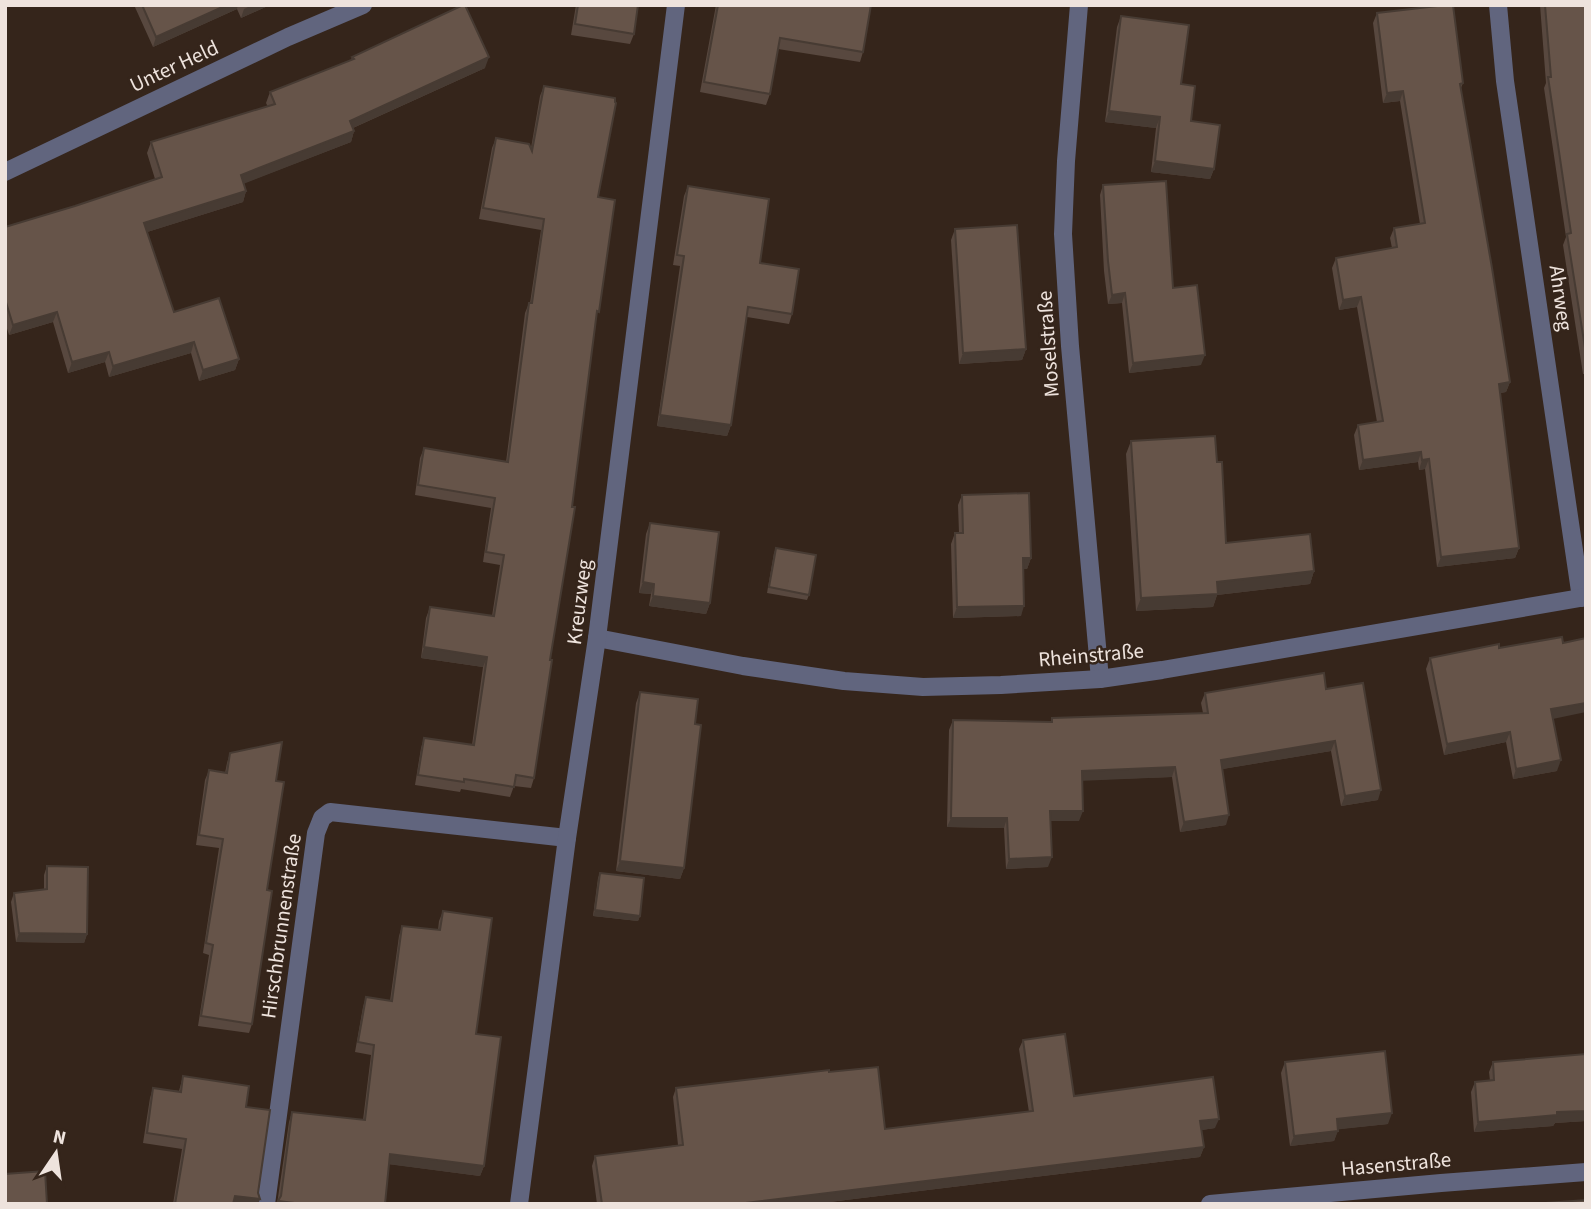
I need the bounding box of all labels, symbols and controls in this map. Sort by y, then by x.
street label: Unter Held [125,32,223,100]
street label: Ahrweg [1542,263,1581,333]
street label: Moselstraße [1029,290,1067,398]
street label: Kreuzweg [559,557,599,646]
street label: Rheinstraße [1037,635,1145,675]
street label: Hirschbrunnenstraße [253,832,309,1020]
north arrow [21,1118,91,1188]
text: N [50,1123,69,1152]
street label: Hasenstraße [1340,1144,1452,1184]

